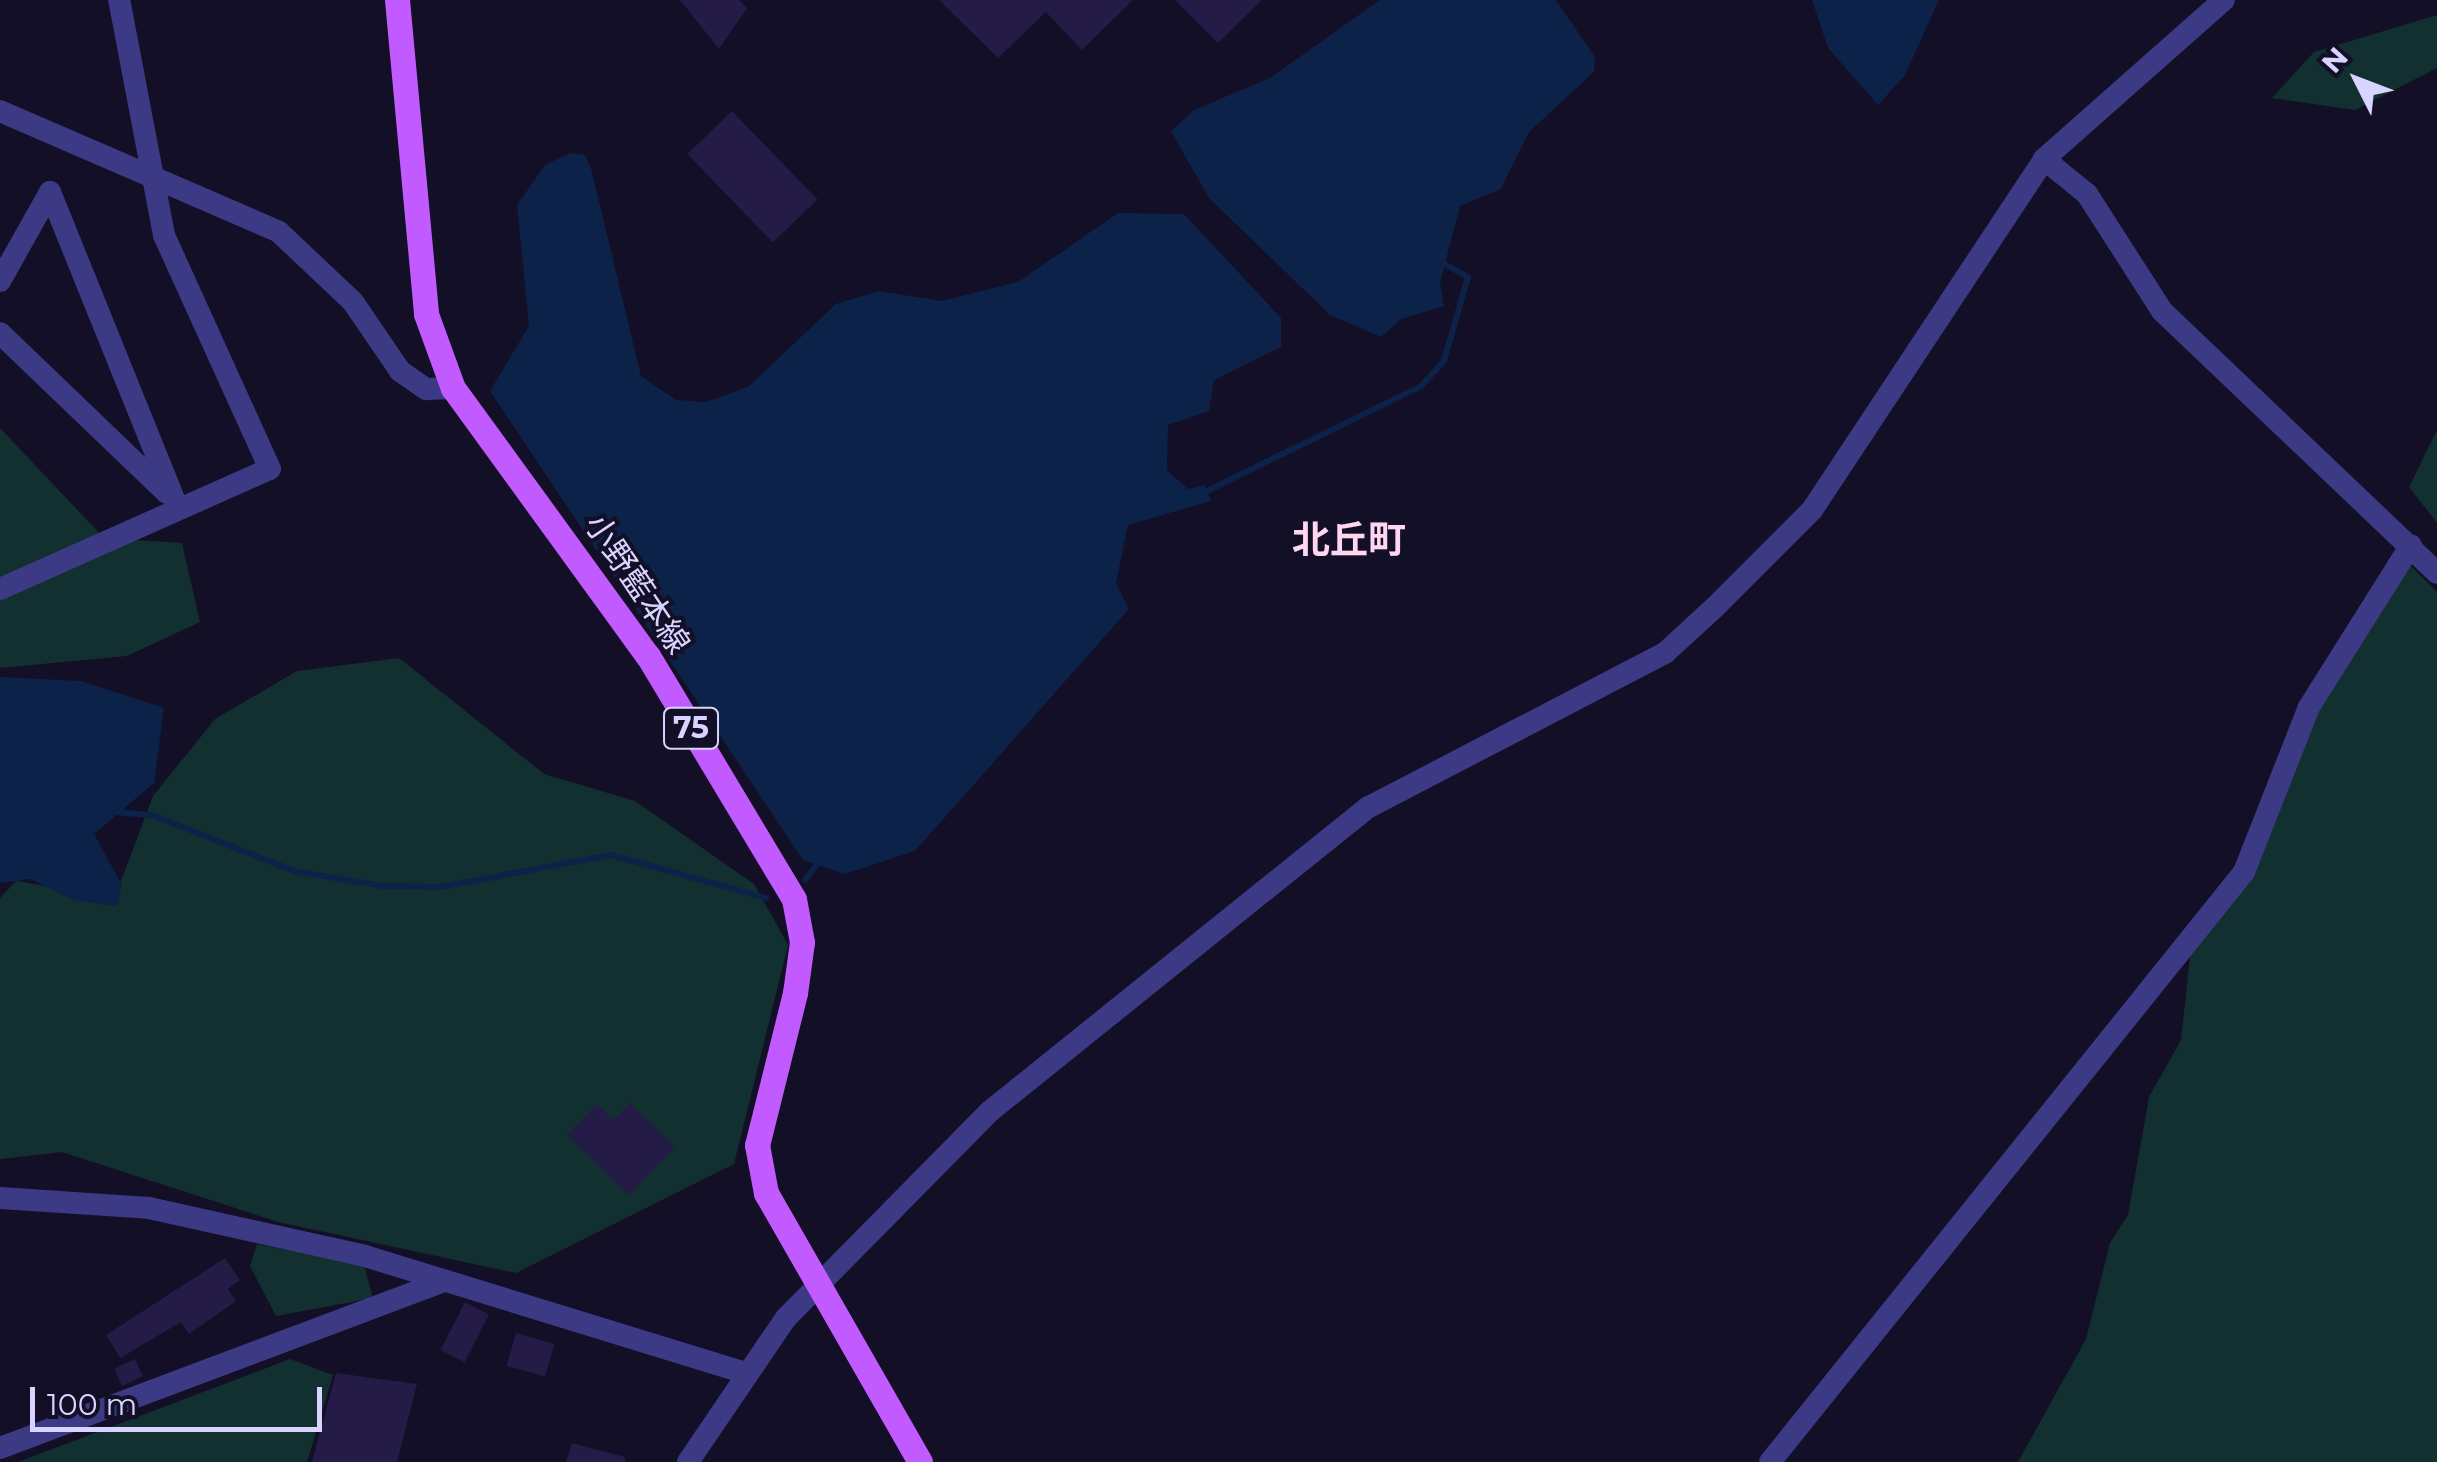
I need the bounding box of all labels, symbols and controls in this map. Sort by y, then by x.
north arrow [2307,30,2407,130]
text: N [2315,40,2355,80]
street label: 小野藍本線 [576,507,698,661]
district label: 北丘町 [1292,517,1406,563]
road number: 75 [661,703,721,753]
scale bar [35,1367,328,1429]
text: 100 m [47,1386,137,1423]

